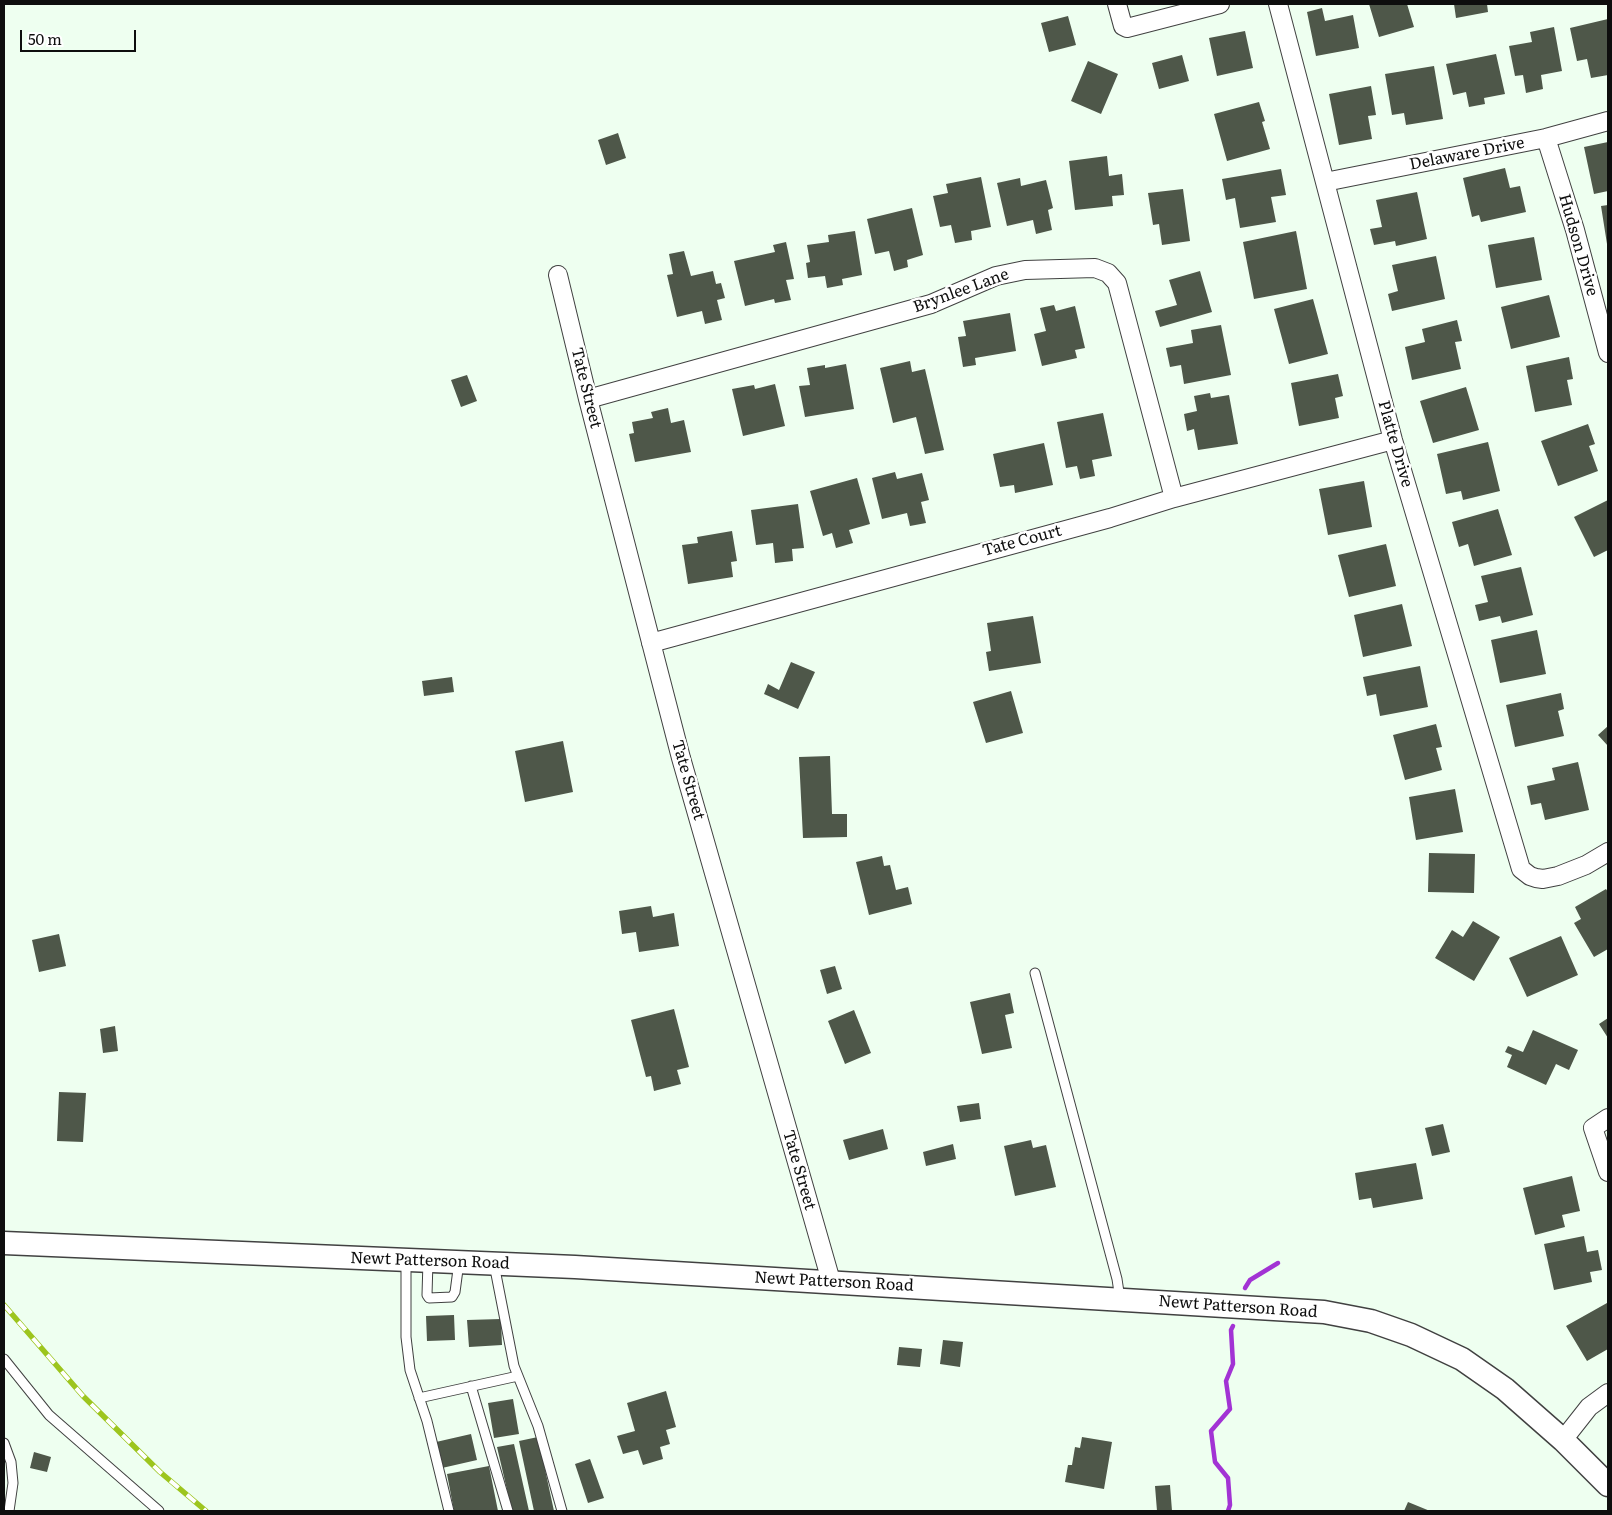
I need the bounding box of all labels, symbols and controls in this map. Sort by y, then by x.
scale bar [22,20,139,52]
text: 50 m [28,27,62,50]
street label: Delaware Drive [1408,133,1526,175]
street label: Hudson Drive [1554,192,1602,298]
street label: Brynlee Lane [911,265,1011,317]
street label: Tate Street [567,346,605,430]
street label: Platte Drive [1373,398,1417,490]
street label: Tate Court [980,521,1064,561]
street label: Tate Street [667,738,709,822]
street label: Tate Street [778,1128,820,1212]
street label: Newt Patterson Road [350,1249,510,1273]
street label: Newt Patterson Road [754,1268,914,1296]
street label: Newt Patterson Road [1158,1292,1318,1322]

